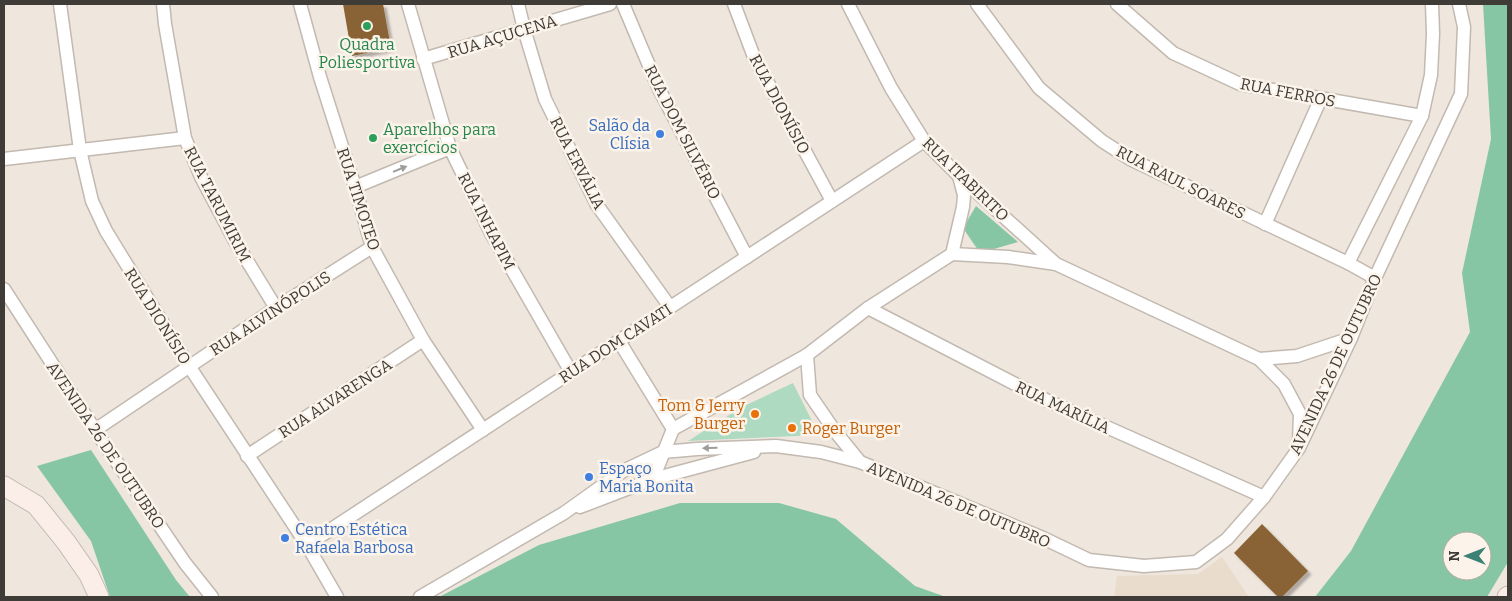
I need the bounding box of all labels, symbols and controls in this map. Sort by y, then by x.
street label: RUA AÇUCENA [445,11,560,62]
marker: Quadra Poliesportiva [361,20,373,32]
place label: Quadra Poliesportiva [318,35,416,72]
street label: RUA DIONÍSIO [745,51,815,157]
street label: RUA DOM SILVÉRIO [640,62,726,202]
street label: RUA FERROS [1239,74,1337,111]
street label: RUA ERVÁLIA [546,113,610,213]
place label: Salão da Clísia [588,116,650,153]
place label: Aparelhos para exercícios [383,120,496,157]
marker: Salão da Clísia [654,128,666,140]
marker: Aparelhos para exercícios [367,132,379,144]
street label: RUA ITABIRITO [919,134,1013,225]
street label: RUA RAUL SOARES [1113,142,1249,223]
street label: RUA TARUMIRIM [180,143,255,265]
street label: RUA TIMOTEO [333,145,384,253]
one-way arrow [393,164,407,172]
street label: RUA INHAPIM [454,170,519,273]
street label: RUA DIONÍSIO [120,264,196,368]
street label: RUA ALVINÓPOLIS [206,266,334,360]
street label: AVENIDA 26 DE OUTUBRO [1285,271,1386,458]
street label: RUA DOM CAVATI [555,300,675,387]
street label: RUA ALVARENGA [275,354,396,442]
street label: AVENIDA 26 DE OUTUBRO [43,358,169,532]
street label: RUA MARÍLIA [1013,376,1114,438]
place label: Tom & Jerry Burger [658,396,746,433]
marker: Tom & Jerry Burger [749,408,761,420]
place label: Roger Burger [802,419,900,438]
marker: Roger Burger [786,422,798,434]
one-way arrow [701,445,717,453]
street label: AVENIDA 26 DE OUTUBRO [864,457,1053,552]
place label: Espaço Maria Bonita [599,459,694,496]
marker: Espaço Maria Bonita [583,471,595,483]
place label: Centro Estética Rafaela Barbosa [295,520,414,557]
north arrow [1442,531,1492,581]
marker: Centro Estética Rafaela Barbosa [279,532,291,544]
text: N [1446,550,1463,561]

